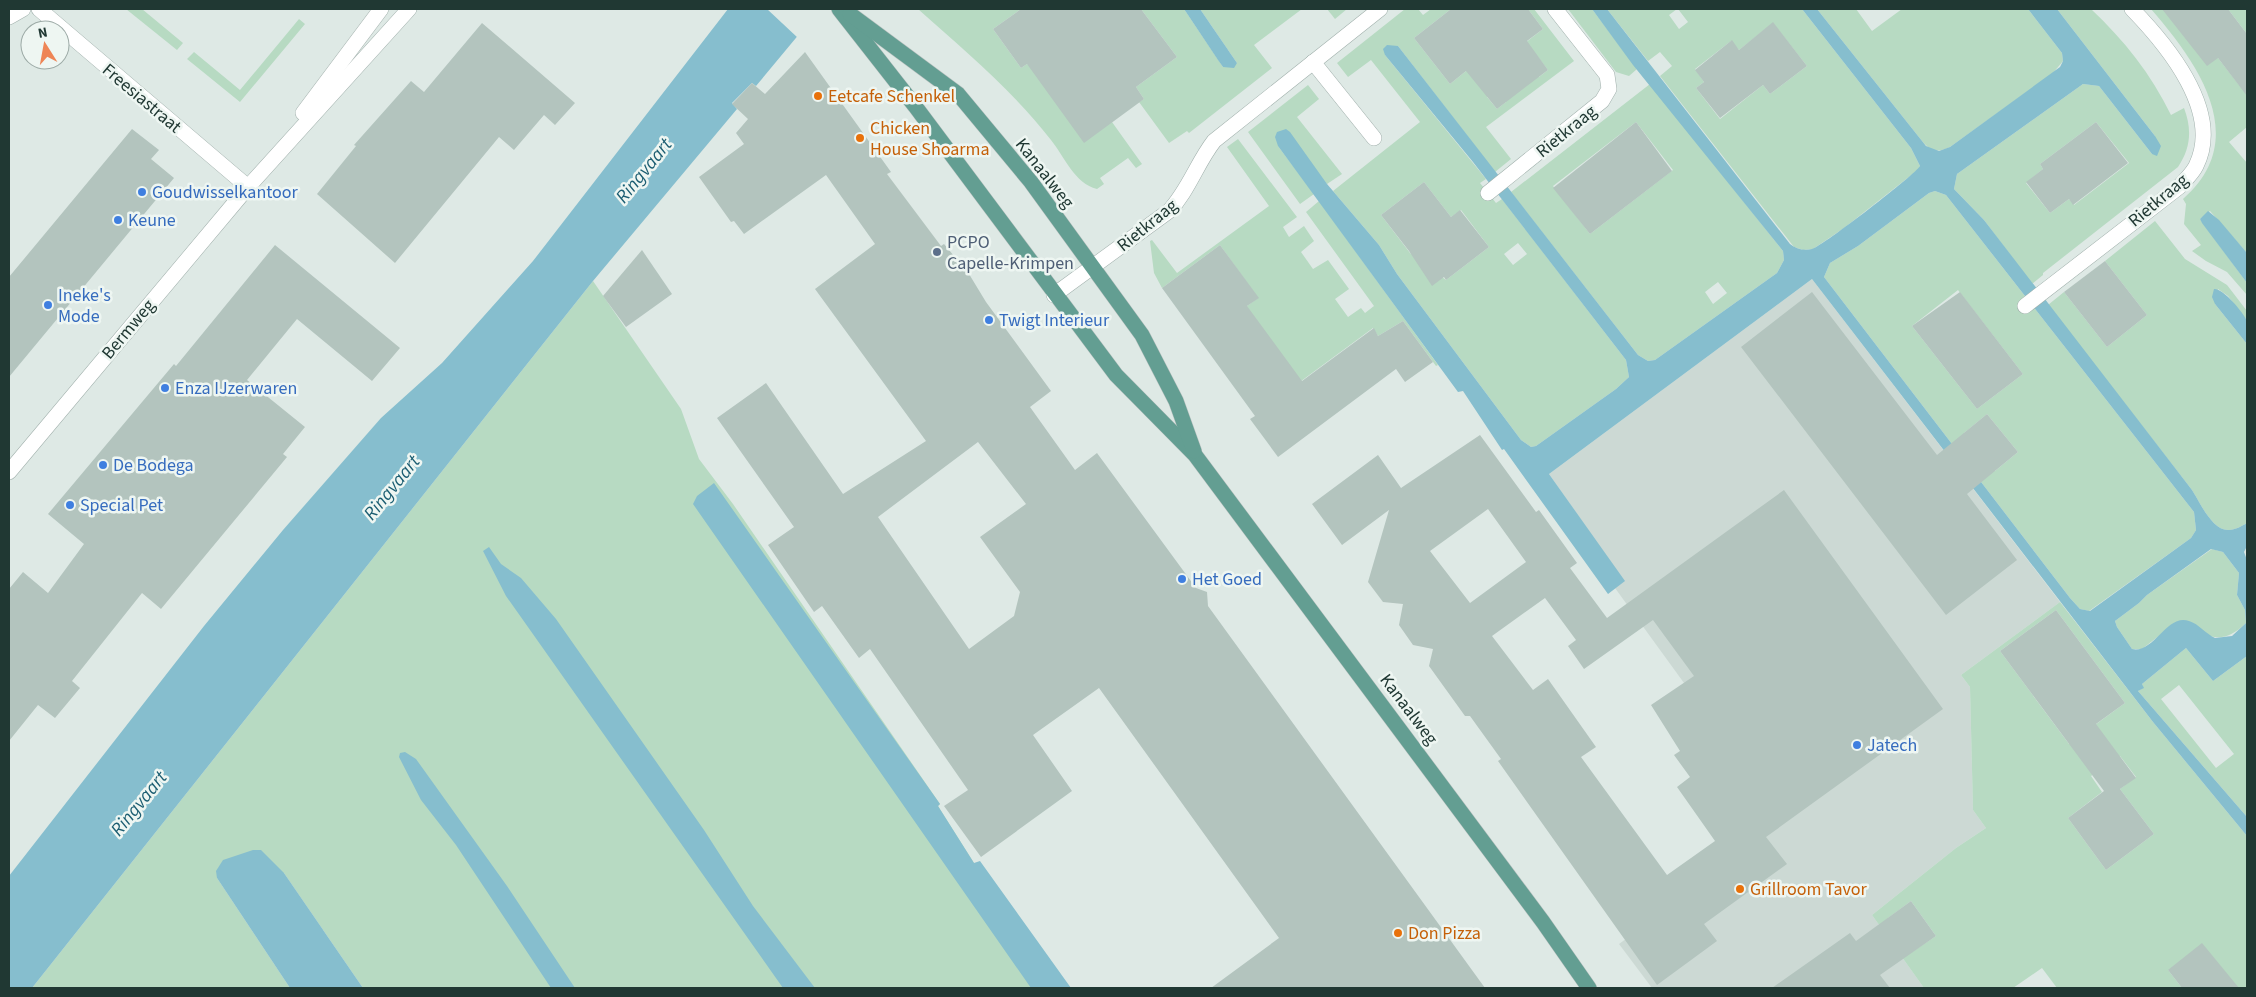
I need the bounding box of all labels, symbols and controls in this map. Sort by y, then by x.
north arrow [20,20,70,70]
text: N [36,23,49,44]
street label: Freesiastraat [97,58,187,139]
place label: Eetcafe Schenkel [828,84,955,109]
marker: Eetcafe Schenkel [812,90,824,102]
street label: Rietkraag [1531,99,1602,164]
place label: Chicken House Shoarma [870,116,990,162]
water label: Ringvaart [610,132,679,209]
marker: Chicken House Shoarma [854,132,866,144]
street label: Kanaalweg [1009,133,1080,214]
street label: Rietkraag [2123,168,2194,233]
place label: Goudwisselkantoor [152,180,299,205]
marker: Goudwisselkantoor [136,186,148,198]
street label: Rietkraag [1112,193,1183,258]
place label: Keune [128,208,176,233]
marker: Keune [112,214,124,226]
place label: PCPO Capelle-Krimpen [947,230,1074,276]
marker: PCPO Capelle-Krimpen [931,246,943,258]
place label: Ineke's Mode [58,283,111,329]
street label: Bermweg [96,294,161,365]
marker: Ineke's Mode [42,299,54,311]
place label: Twigt Interieur [999,308,1110,333]
marker: Twigt Interieur [983,314,995,326]
place label: Enza IJzerwaren [175,376,297,401]
marker: Enza IJzerwaren [159,382,171,394]
water label: Ringvaart [358,449,427,526]
place label: De Bodega [113,453,194,478]
marker: De Bodega [97,459,109,471]
place label: Special Pet [80,493,163,518]
marker: Special Pet [64,499,76,511]
place label: Het Goed [1192,567,1262,592]
marker: Het Goed [1176,573,1188,585]
street label: Kanaalweg [1374,669,1443,750]
place label: Jatech [1867,733,1917,758]
marker: Jatech [1851,739,1863,751]
water label: Ringvaart [105,765,174,842]
place label: Grillroom Tavor [1750,877,1868,902]
marker: Grillroom Tavor [1734,883,1746,895]
place label: Don Pizza [1408,921,1481,946]
marker: Don Pizza [1392,927,1404,939]

